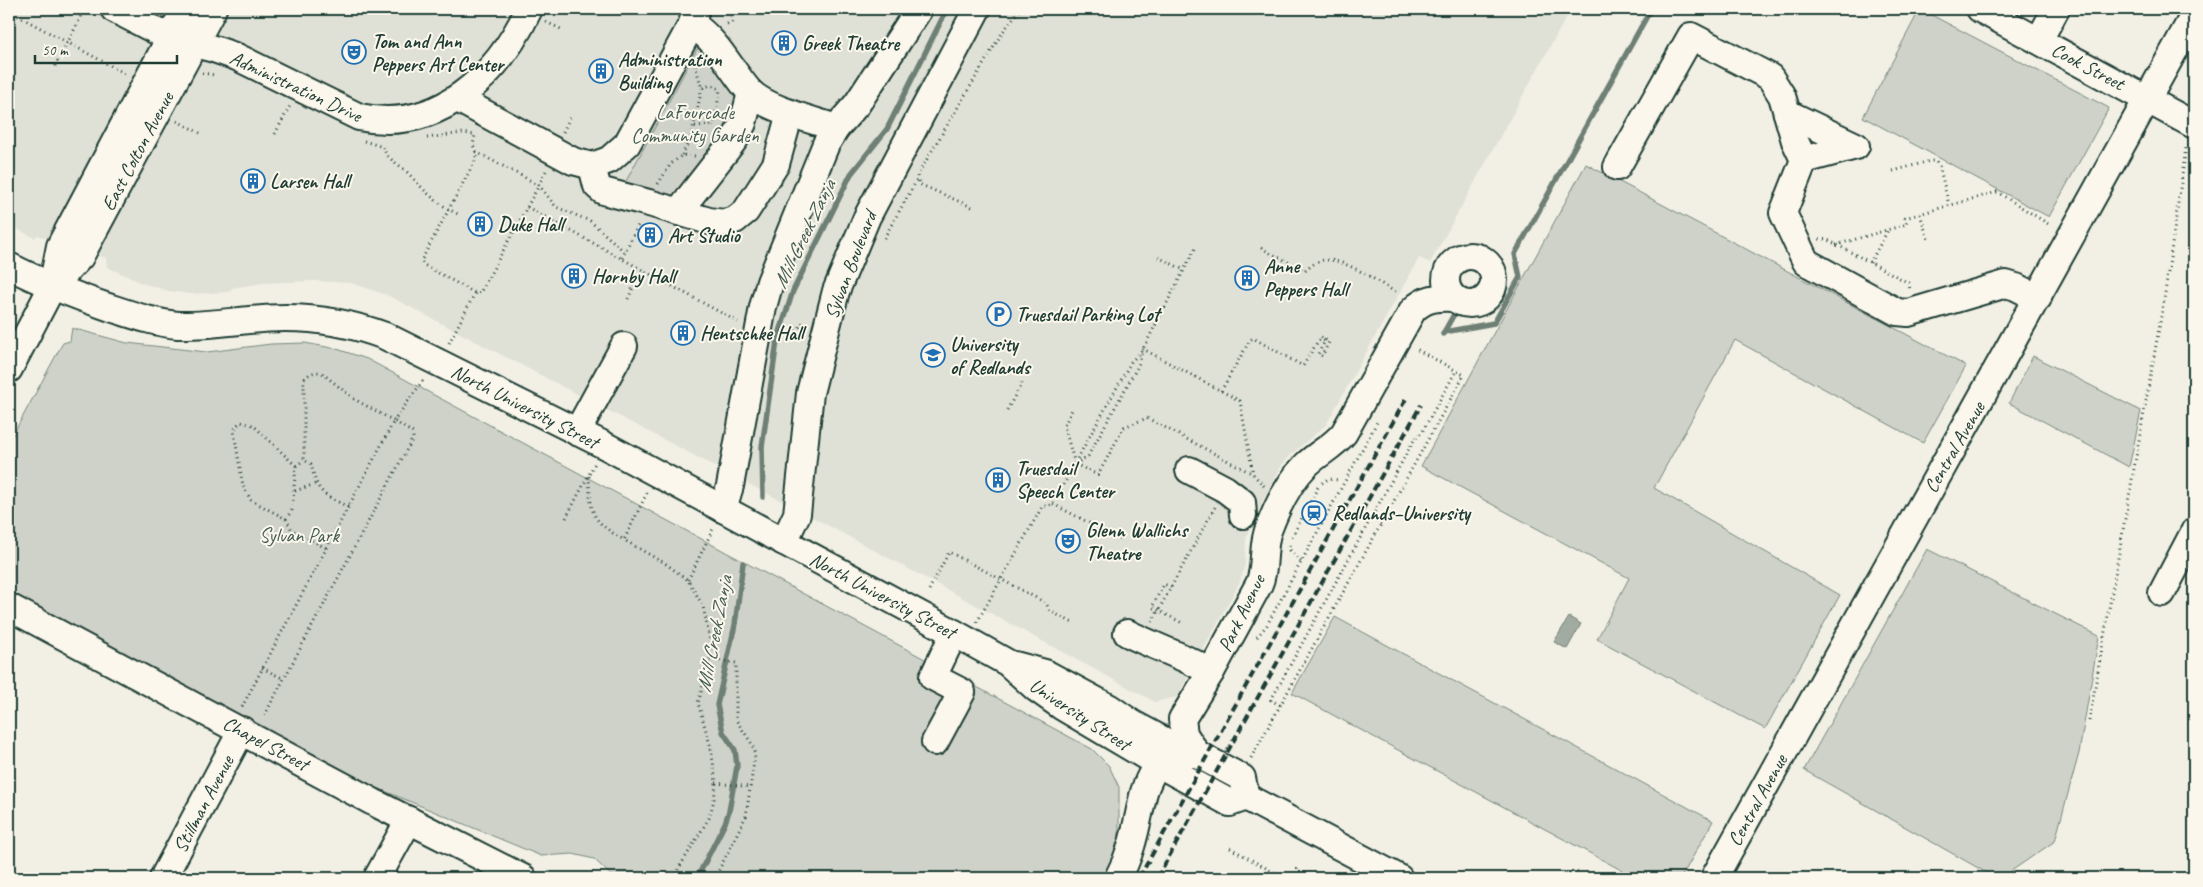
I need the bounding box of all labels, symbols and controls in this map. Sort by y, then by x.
place label: Tom and Ann Peppers Art Center [372,29,506,77]
building icon: Greek Theatre [771,30,797,56]
place label: Greek Theatre [802,31,901,56]
scale bar [35,32,178,64]
street label: Cook Street [2047,37,2131,97]
theatre icon: Tom and Ann Peppers Art Center [341,39,367,65]
text: 50 m [42,41,69,60]
street label: Administration Drive [226,45,367,129]
place label: Administration Building [618,47,723,95]
building icon: Administration Building [588,58,614,84]
street label: East Colton Avenue [96,86,180,215]
park label: LaFourcade Community Garden [631,100,760,148]
building icon: Larsen Hall [240,168,266,194]
place label: Larsen Hall [270,169,353,194]
water label: Mill Creek Zanja [767,173,843,292]
street label: Sylvan Boulevard [819,205,884,323]
building icon: Duke Hall [467,211,493,237]
place label: Duke Hall [498,212,567,237]
building icon: Art Studio [637,222,663,248]
place label: Art Studio [668,223,742,248]
place label: Anne Peppers Hall [1264,254,1351,302]
building icon: Hornby Hall [561,263,587,289]
place label: Hornby Hall [592,264,679,289]
building icon: Anne Peppers Hall [1234,265,1260,291]
parking icon: Truesdail Parking Lot [986,301,1012,327]
place label: Truesdail Parking Lot [1016,302,1163,327]
building icon: Hentschke Hall [670,320,696,346]
place label: Hentschke Hall [700,321,807,346]
place label: University of Redlands [950,332,1032,380]
school or university icon: University of Redlands [920,342,946,368]
street label: North University Street [447,359,606,456]
street label: Central Avenue [1918,396,1991,497]
place label: Truesdail Speech Center [1016,456,1117,504]
building icon: Truesdail Speech Center [985,467,1011,493]
station icon: Redlands–University [1301,500,1327,526]
place label: Redlands–University [1332,501,1472,526]
place label: Glenn Wallichs Theatre [1086,518,1189,566]
park label: Sylvan Park [259,523,341,548]
theatre icon: Glenn Wallichs Theatre [1055,528,1081,554]
street label: North University Street [805,546,963,646]
street label: Park Avenue [1212,569,1271,656]
water label: Mill Creek Zanja [690,571,738,694]
street label: University Street [1025,673,1138,758]
street label: Chapel Street [219,711,316,778]
street label: Central Avenue [1722,749,1794,850]
street label: Stillman Avenue [167,750,240,857]

